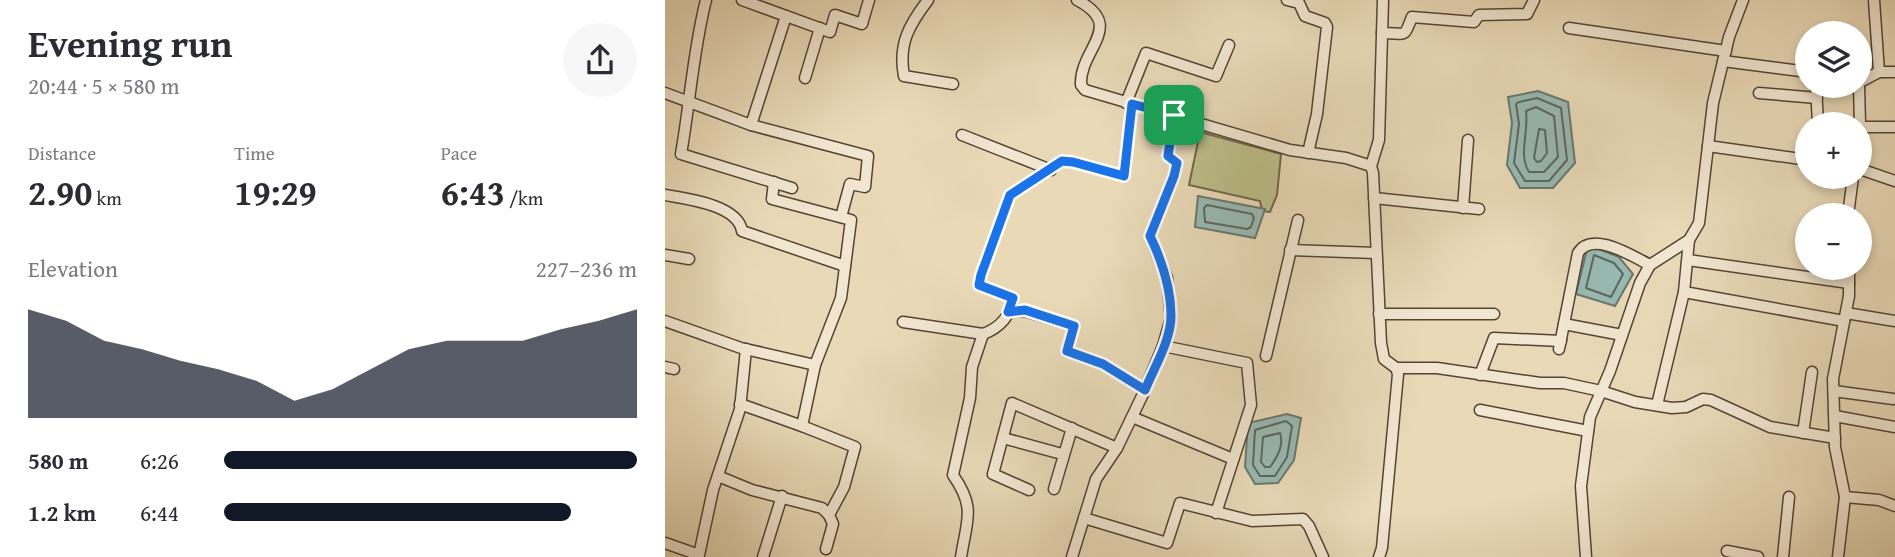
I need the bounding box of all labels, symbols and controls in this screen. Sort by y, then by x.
text: Evening run [28,15,232,71]
map controls [1795,21,1872,280]
button: layers [1795,21,1872,98]
button: share [563,23,637,97]
text: 20:44 · 5 × 580 m [28,69,180,102]
pin [1144,85,1204,145]
icon: arrive [1155,96,1193,134]
button: + [1795,112,1872,189]
text: Distance [28,139,96,167]
text: Time [234,139,275,167]
text: Pace [441,139,477,167]
text: 2.90 [28,167,92,218]
text: 19:29 [234,167,317,218]
text: 6:43 [441,167,505,218]
text: km [92,184,122,212]
text: /km [505,184,543,212]
button: − [1795,203,1872,280]
text: Elevation [28,252,118,285]
text: 227–236 m [536,252,637,285]
text: 580 m [28,444,89,477]
text: 6:26 [140,444,179,477]
text: 1.2 km [28,496,96,529]
text: 6:44 [140,496,179,529]

